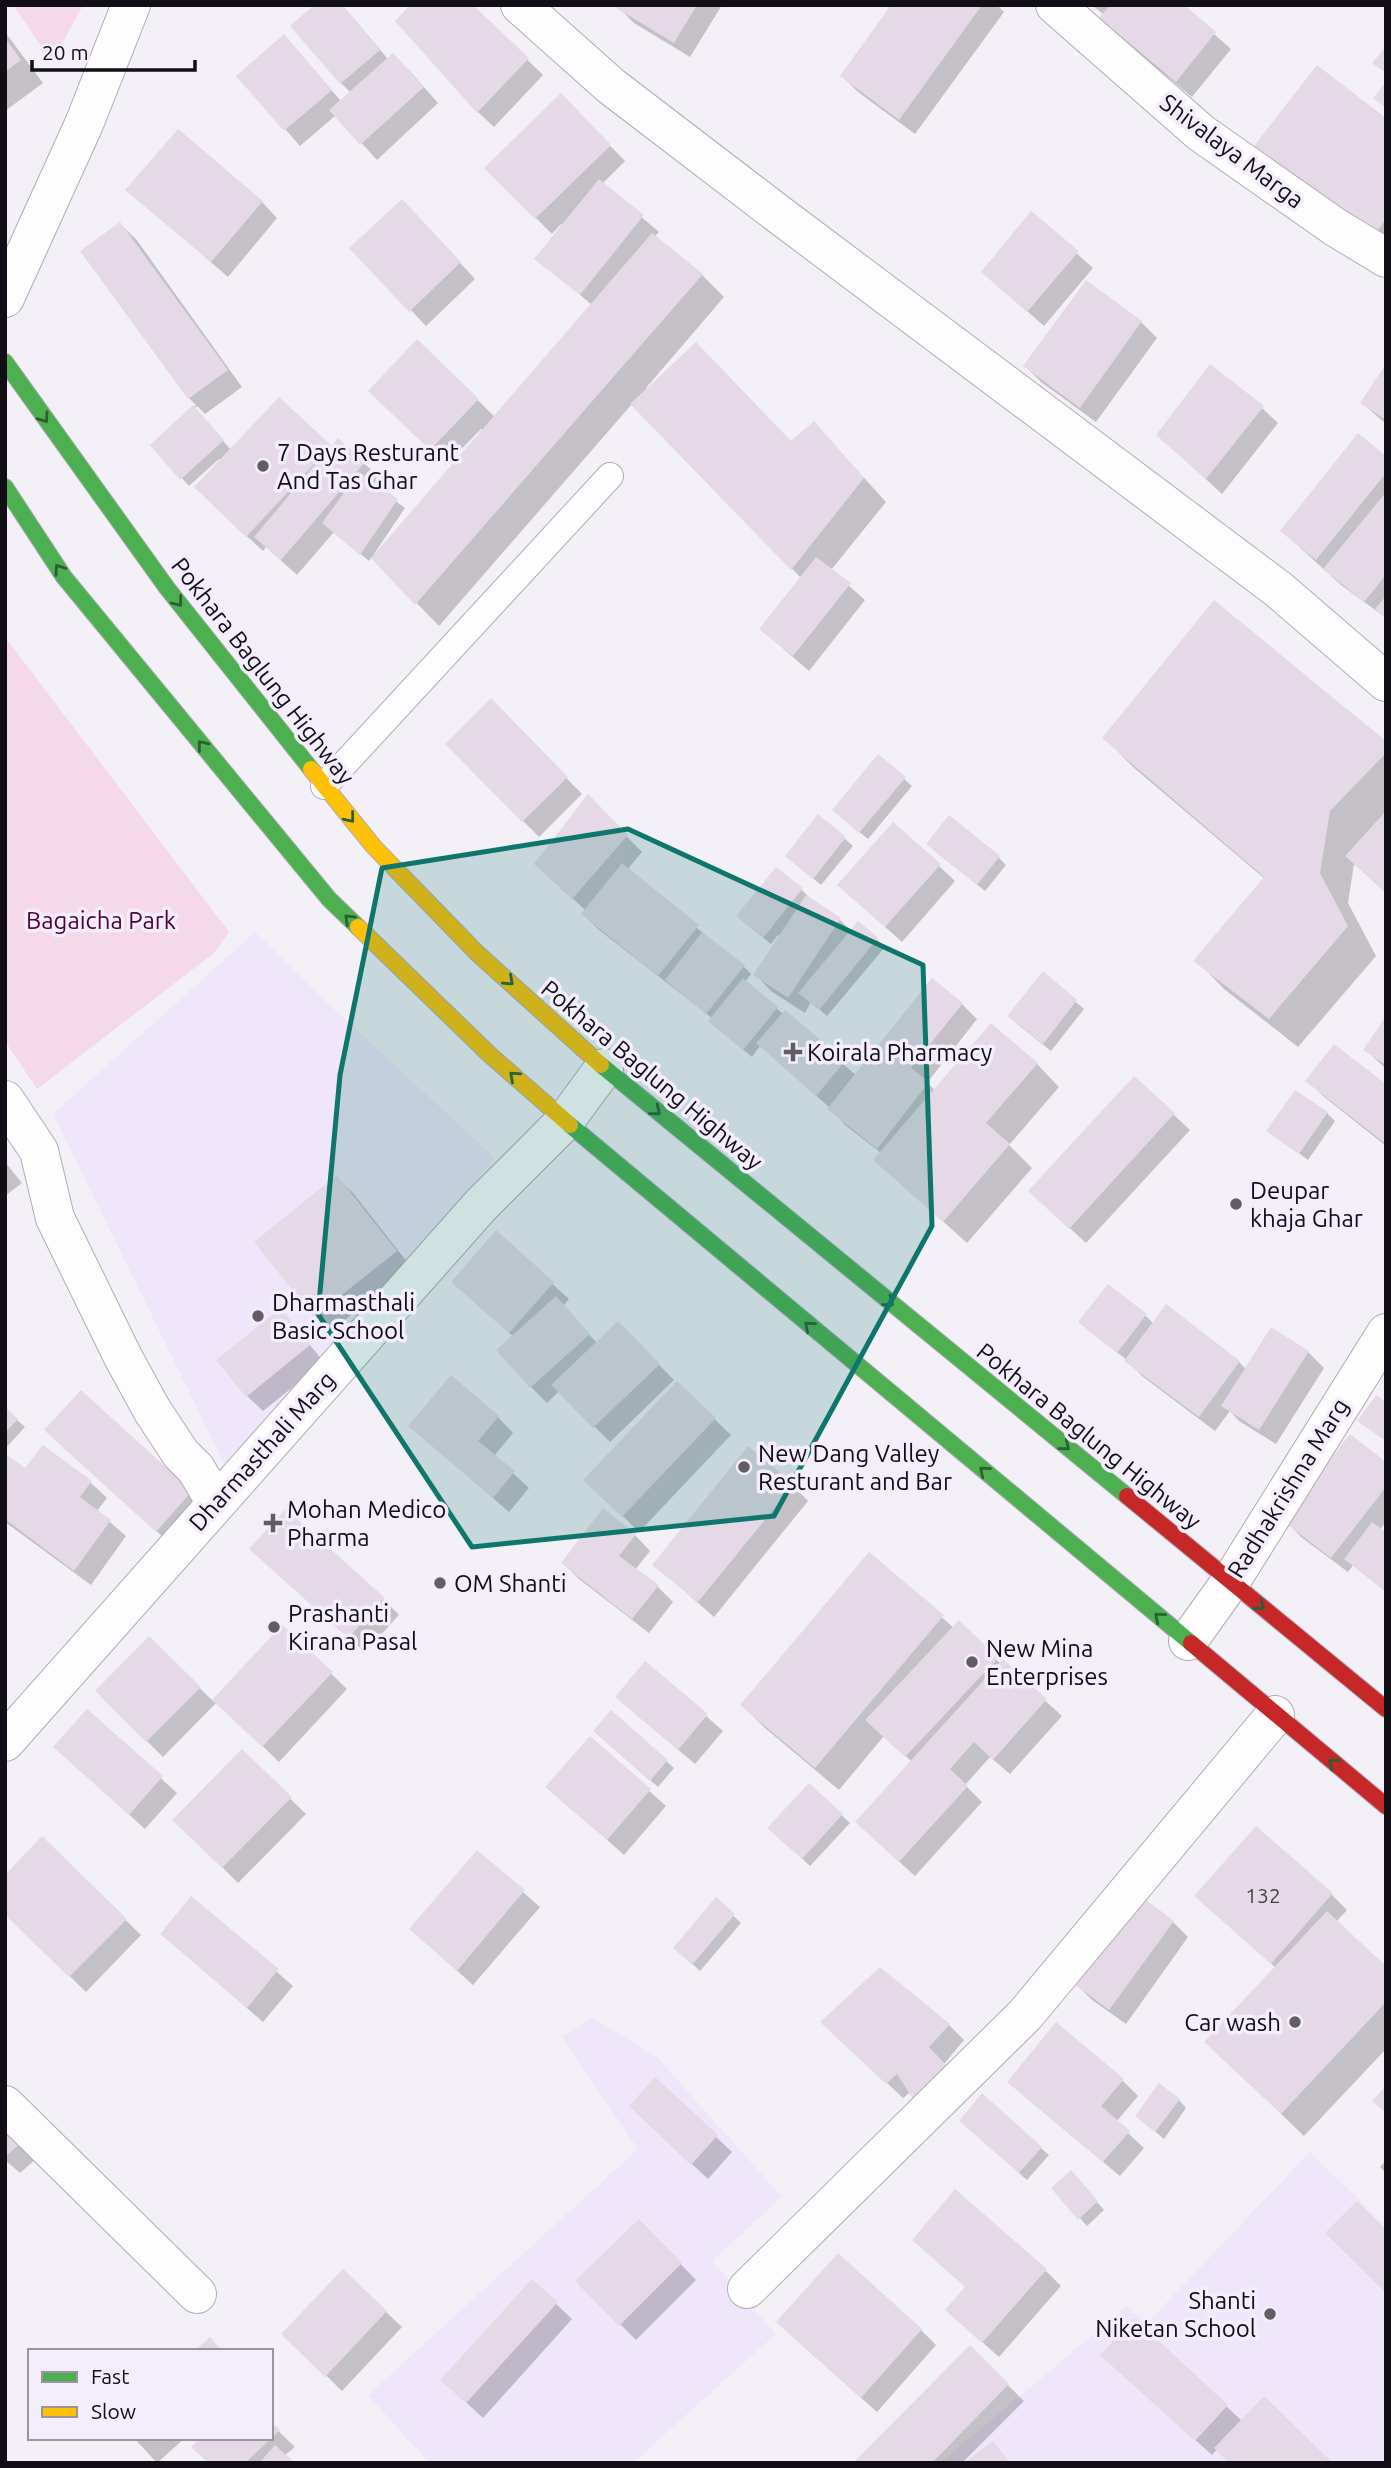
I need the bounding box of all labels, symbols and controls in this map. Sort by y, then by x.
scale bar [32,28,194,72]
text: 20 m [42,40,89,64]
street label: Shivalaya Marga [1155,88,1309,214]
one-way arrow [36,410,48,423]
place label: 7 Days Resturant And Tas Ghar [277,439,460,494]
marker: 7 Days Resturant And Tas Ghar [255,458,271,474]
street label: Pokhara Baglung Highway [166,552,360,790]
one-way arrow [54,563,67,576]
one-way arrow [169,594,182,607]
one-way arrow [198,741,211,753]
one-way arrow [342,811,355,823]
park label: Bagaicha Park [26,907,176,934]
one-way arrow [344,914,357,927]
one-way arrow [501,973,514,986]
street label: Pokhara Baglung Highway [536,975,768,1176]
place label: Koirala Pharmacy [807,1039,993,1066]
marker: Koirala Pharmacy [785,1044,801,1060]
one-way arrow [509,1071,522,1084]
one-way arrow [649,1103,661,1116]
place label: Deupar khaja Ghar [1250,1177,1363,1232]
marker: Deupar khaja Ghar [1228,1196,1244,1212]
place label: Dharmasthali Basic School [272,1289,415,1344]
one-way arrow [881,1294,894,1306]
marker: Dharmasthali Basic School [250,1308,266,1324]
one-way arrow [804,1321,816,1334]
street label: Pokhara Baglung Highway [972,1337,1207,1535]
street label: Dharmasthali Marg [183,1366,341,1536]
street label: Radhakrishna Marg [1222,1393,1354,1583]
one-way arrow [1057,1438,1070,1450]
place label: New Dang Valley Resturant and Bar [758,1440,952,1495]
marker: New Dang Valley Resturant and Bar [736,1459,752,1475]
one-way arrow [979,1467,992,1479]
place label: Mohan Medico Pharma [287,1496,446,1551]
marker: Mohan Medico Pharma [265,1515,281,1531]
place label: OM Shanti [454,1570,567,1597]
marker: OM Shanti [432,1575,448,1591]
one-way arrow [1252,1598,1265,1610]
place label: Prashanti Kirana Pasal [288,1600,417,1655]
one-way arrow [1154,1612,1166,1625]
marker: Prashanti Kirana Pasal [266,1619,282,1635]
place label: New Mina Enterprises [986,1635,1108,1690]
marker: New Mina Enterprises [964,1654,980,1670]
one-way arrow [1328,1759,1341,1771]
house number: 132 [1245,1883,1281,1907]
place label: Car wash [1184,2009,1281,2036]
marker: Car wash [1287,2014,1303,2030]
place label: Shanti Niketan School [1095,2287,1256,2342]
marker: Shanti Niketan School [1262,2306,1278,2322]
legend [28,2349,273,2440]
text: Fast [91,2364,129,2388]
text: Slow [91,2399,136,2423]

